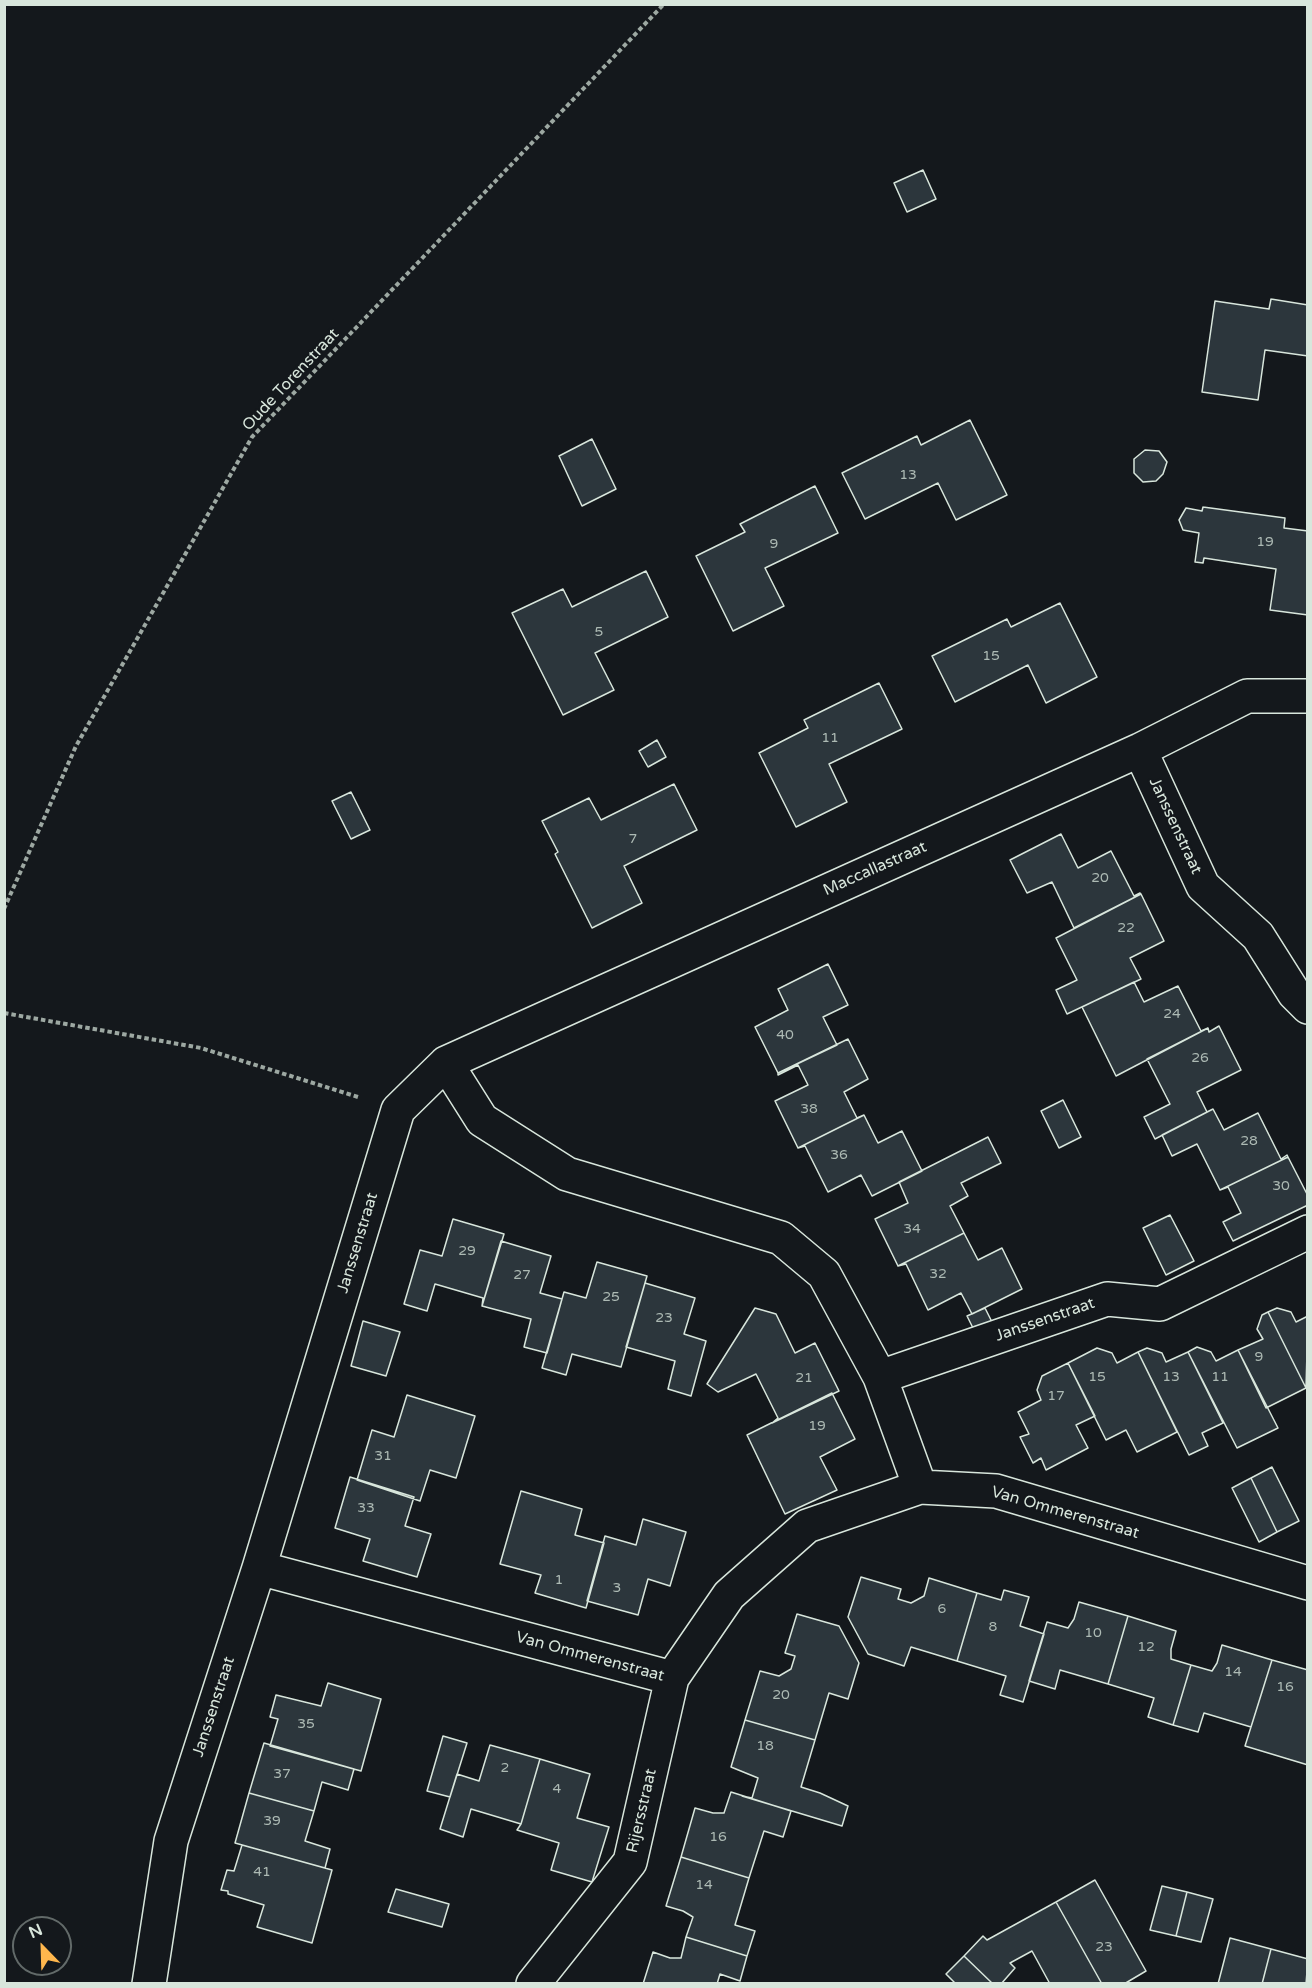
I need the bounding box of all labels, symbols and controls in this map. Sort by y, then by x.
street label: Oude Torenstraat [239,325,343,435]
house number: 13 [899,467,917,483]
house number: 19 [1256,534,1274,550]
house number: 9 [770,536,778,552]
house number: 5 [595,624,603,640]
house number: 15 [982,648,1000,664]
house number: 11 [821,730,839,746]
street label: Janssenstraat [1144,775,1206,877]
house number: 7 [629,831,637,847]
street label: Maccallastraat [820,838,930,900]
house number: 20 [1091,870,1109,886]
house number: 22 [1117,920,1135,936]
house number: 24 [1163,1006,1181,1022]
house number: 40 [776,1027,794,1043]
house number: 26 [1191,1050,1209,1066]
house number: 38 [800,1101,818,1117]
house number: 28 [1240,1133,1258,1149]
house number: 36 [830,1147,848,1163]
house number: 30 [1272,1178,1290,1194]
street label: Janssenstraat [334,1190,382,1296]
house number: 34 [903,1221,921,1237]
house number: 29 [458,1243,476,1259]
house number: 32 [929,1266,947,1282]
house number: 27 [513,1267,531,1283]
house number: 25 [602,1289,620,1305]
street label: Janssenstraat [993,1294,1097,1346]
house number: 23 [655,1310,673,1326]
house number: 9 [1255,1349,1263,1365]
house number: 15 [1088,1369,1106,1385]
house number: 13 [1162,1369,1180,1385]
house number: 11 [1211,1369,1229,1385]
house number: 21 [795,1370,813,1386]
house number: 17 [1047,1388,1065,1404]
house number: 19 [808,1418,826,1434]
house number: 31 [374,1448,392,1464]
street label: Van Ommerenstraat [989,1483,1141,1543]
house number: 33 [357,1500,375,1516]
house number: 1 [555,1572,563,1588]
house number: 3 [613,1580,621,1596]
house number: 6 [938,1601,946,1617]
house number: 8 [989,1619,997,1635]
house number: 10 [1084,1625,1102,1641]
street label: Van Ommerenstraat [514,1628,666,1686]
house number: 12 [1137,1639,1155,1655]
street label: Janssenstraat [189,1655,239,1759]
house number: 14 [1224,1664,1242,1680]
house number: 16 [1276,1679,1294,1695]
house number: 20 [772,1687,790,1703]
house number: 35 [297,1716,315,1732]
house number: 18 [756,1738,774,1754]
house number: 2 [501,1760,509,1776]
house number: 37 [273,1766,291,1782]
street label: Rijersstraat [623,1767,661,1855]
house number: 4 [553,1781,561,1797]
house number: 39 [263,1813,281,1829]
house number: 16 [709,1829,727,1845]
house number: 41 [253,1864,271,1880]
house number: 14 [695,1877,713,1893]
north arrow [12,1916,72,1976]
text: N [26,1920,46,1943]
house number: 23 [1095,1939,1113,1955]

